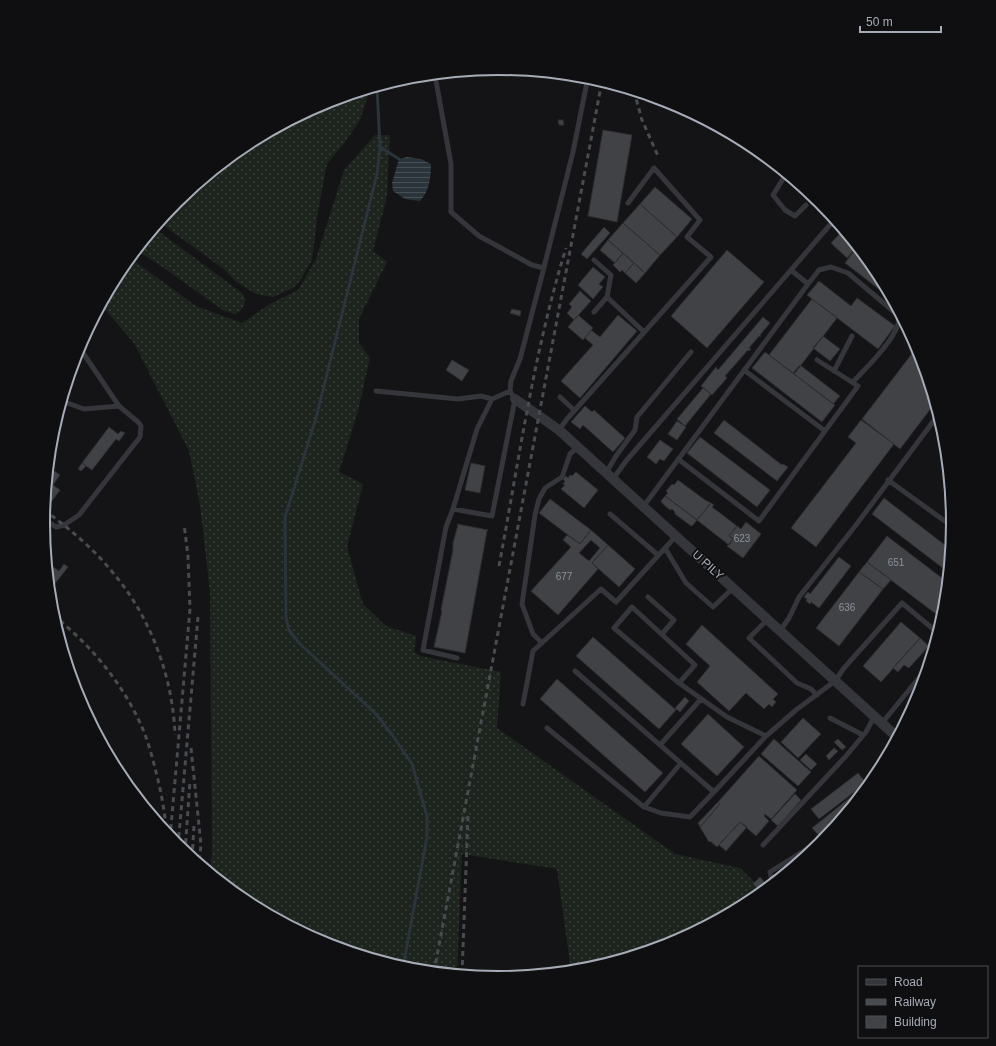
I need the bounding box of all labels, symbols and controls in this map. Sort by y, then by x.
scale bar [860,8,941,34]
text: 50 m [866,15,893,29]
house number: 623 [734,533,751,544]
street label: U PILY [690,547,726,583]
house number: 651 [888,557,905,568]
house number: 677 [556,571,573,582]
house number: 636 [839,602,856,613]
legend [858,966,988,1038]
text: Road [894,975,923,989]
text: Railway [894,995,936,1009]
text: Building [894,1015,937,1029]

